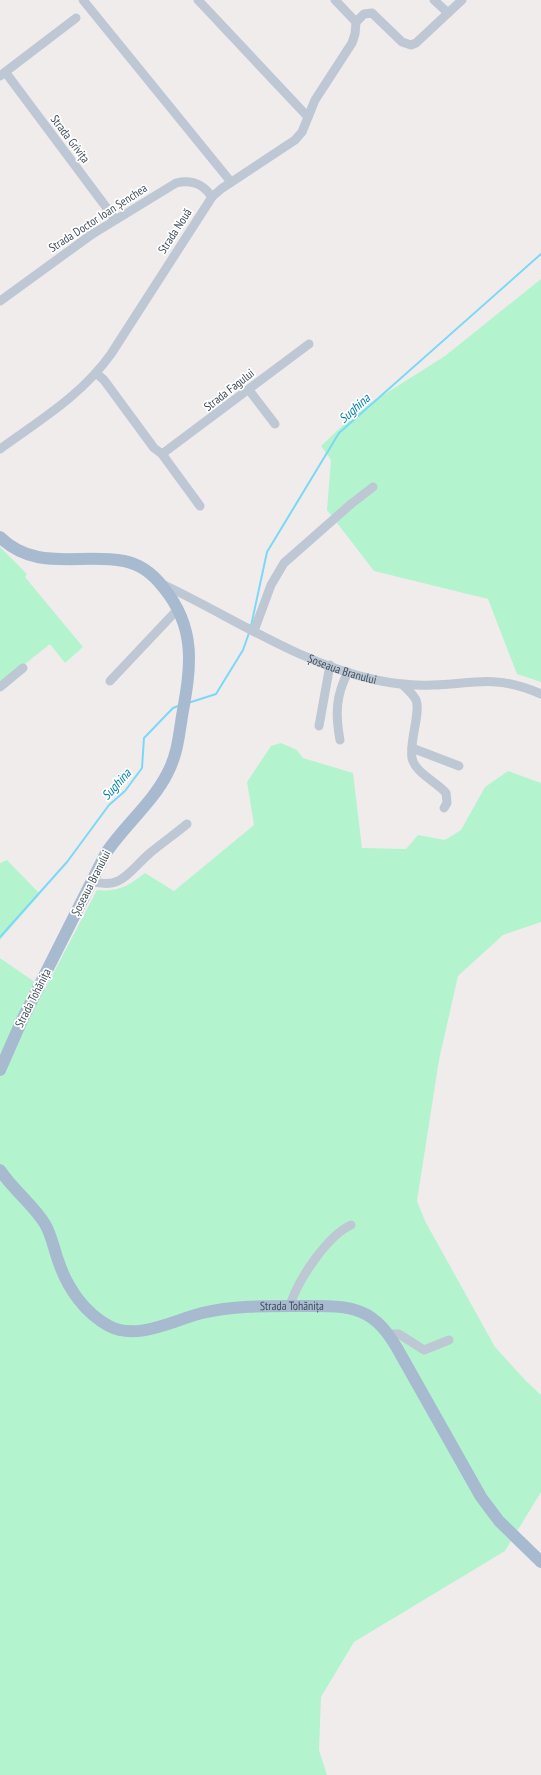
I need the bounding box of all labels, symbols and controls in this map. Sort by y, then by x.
street label: Strada Grivița [47,112,93,166]
street label: Strada Doctor Ioan Șenchea [46,180,150,255]
street label: Strada Nouă [154,205,195,256]
street label: Strada Fagului [201,365,257,414]
water label: Sughina [335,389,374,427]
street label: Șoseaua Branului [306,650,378,687]
water label: Sughina [98,765,135,804]
street label: Șoseaua Branului [68,848,113,918]
street label: Strada Tohănița [11,966,54,1030]
street label: Strada Tohănița [260,1298,324,1313]

